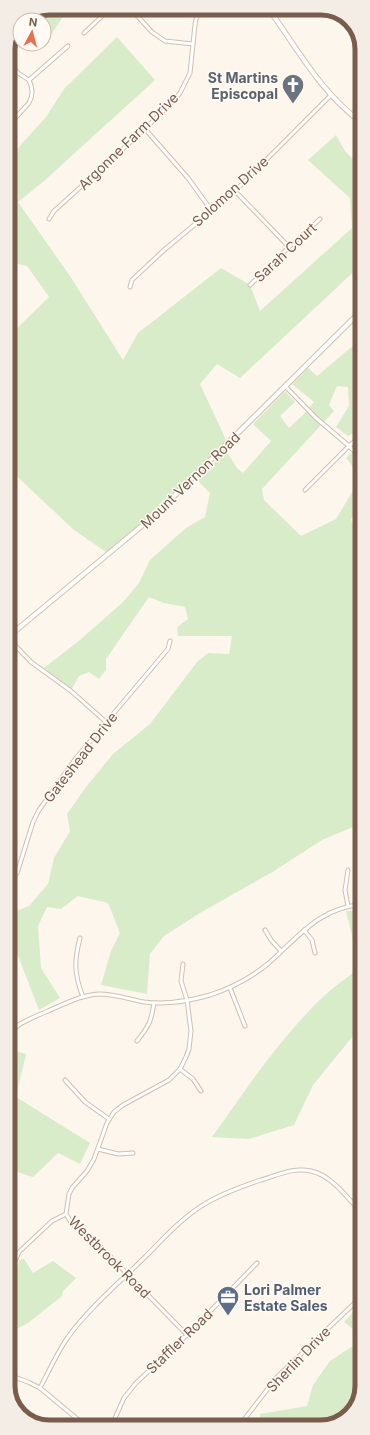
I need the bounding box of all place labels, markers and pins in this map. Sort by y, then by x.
place label: St Martins Episcopal [208,69,278,102]
church icon: St Martins Episcopal [280,72,306,105]
place label: Lori Palmer Estate Sales [244,1281,328,1314]
office icon: Lori Palmer Estate Sales [215,1284,241,1317]

